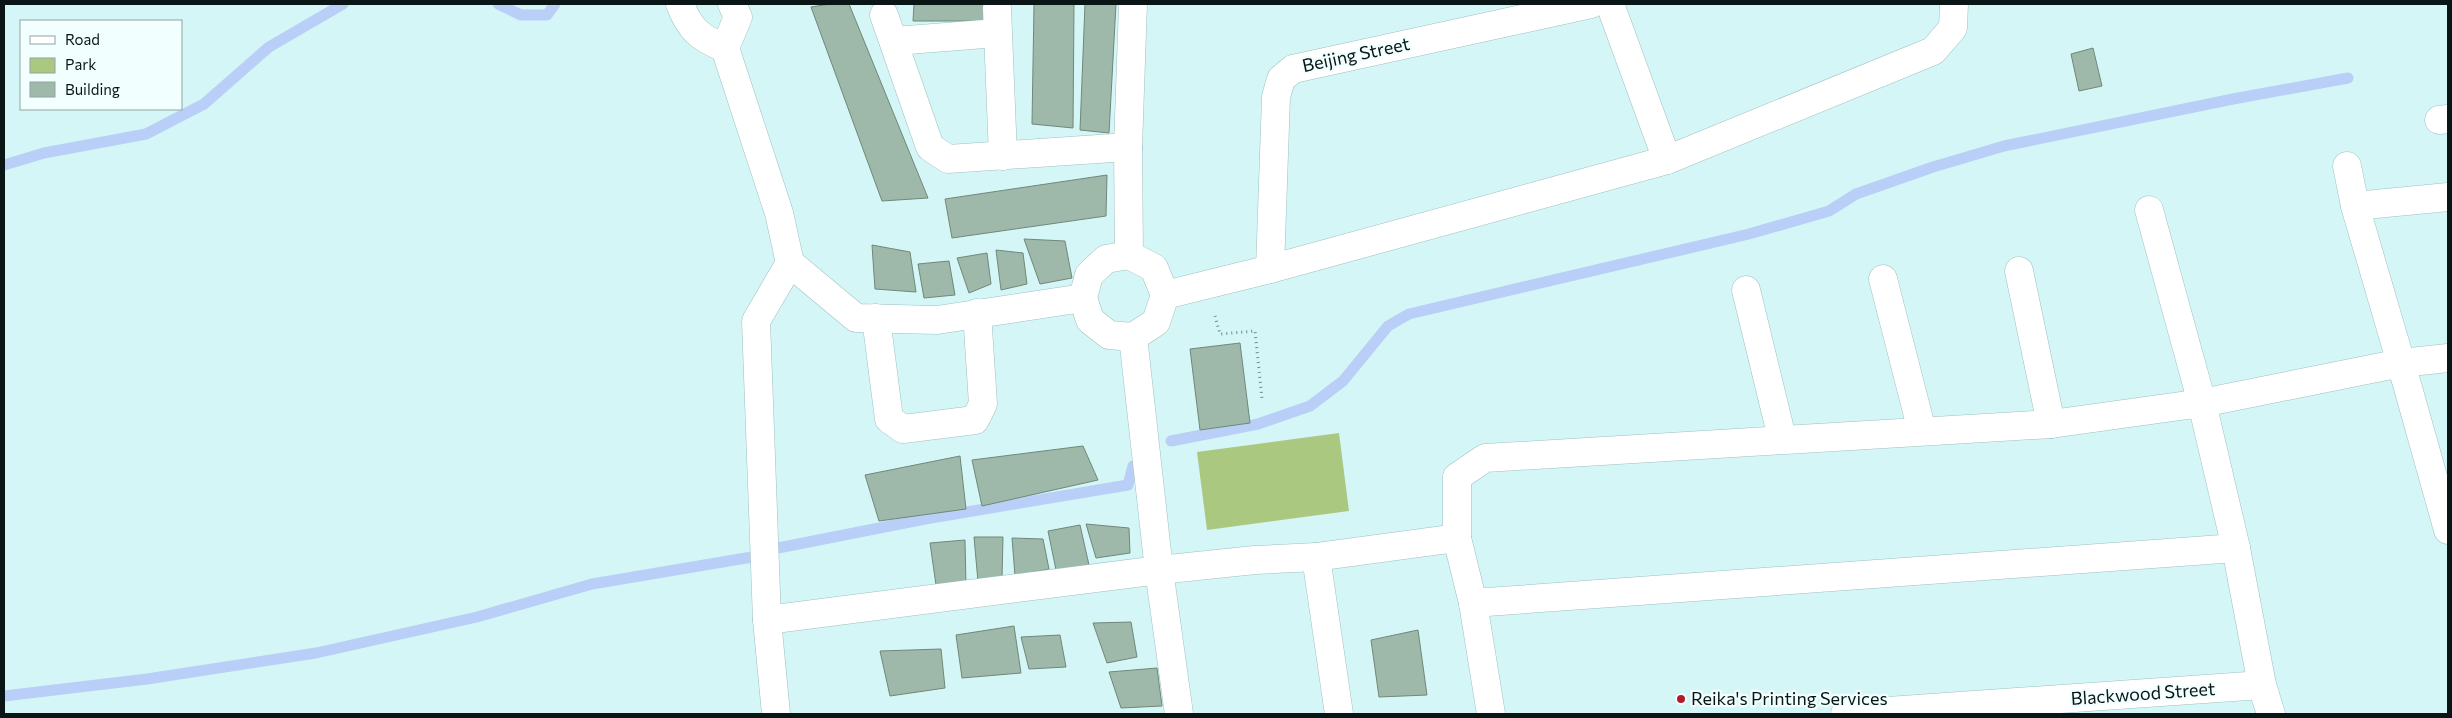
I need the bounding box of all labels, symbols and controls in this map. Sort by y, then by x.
legend [20,20,182,110]
text: Road [65,30,100,48]
street label: Beijing Street [1300,32,1412,76]
text: Park [65,55,96,73]
text: Building [65,80,120,98]
street label: Blackwood Street [2070,677,2216,709]
place label: Reika's Printing Services [1691,687,1888,709]
marker: Reika's Printing Services [1675,693,1687,705]

